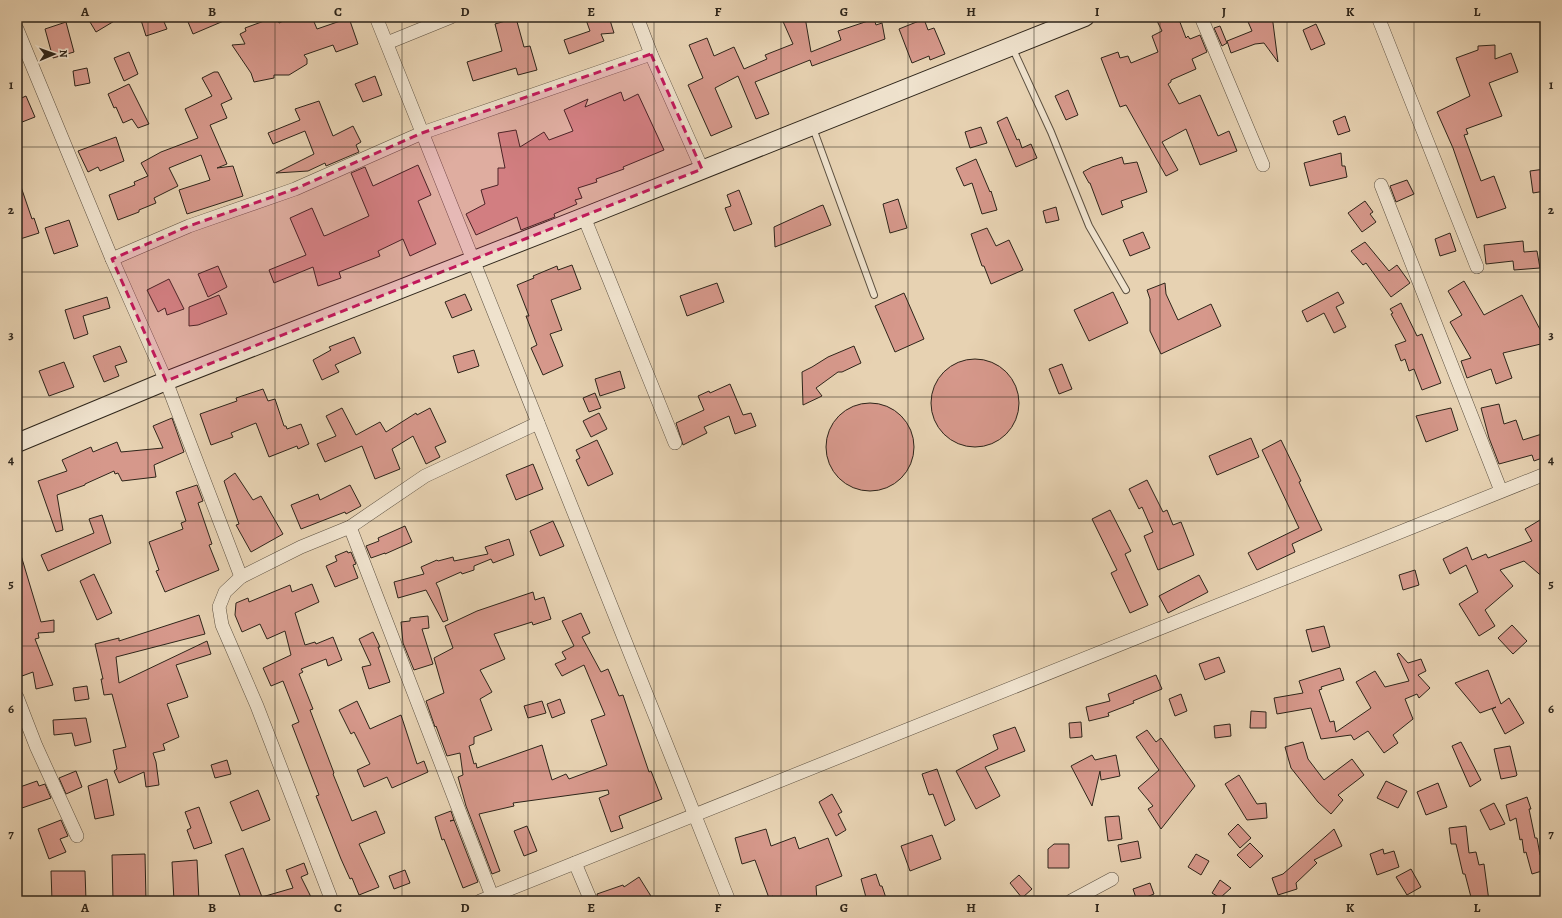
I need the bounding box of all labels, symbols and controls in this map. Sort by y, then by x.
text: A [80,3,90,20]
text: B [208,3,216,20]
text: C [334,3,342,20]
text: D [460,3,470,20]
text: E [587,3,595,20]
text: F [715,3,722,20]
text: G [840,3,848,20]
text: H [966,3,976,20]
text: I [1095,3,1100,20]
text: J [1222,3,1226,20]
text: K [1346,3,1355,20]
text: L [1474,3,1481,20]
north arrow [34,34,74,74]
text: N [56,49,71,58]
text: 1 [9,76,14,93]
text: 1 [1549,76,1554,93]
text: 2 [8,201,15,218]
text: 2 [1548,201,1555,218]
text: 3 [8,326,14,343]
text: 3 [1548,326,1554,343]
text: 4 [8,451,14,468]
text: 4 [1548,451,1554,468]
text: 5 [8,575,14,592]
text: 5 [1548,575,1554,592]
text: 6 [8,700,14,717]
text: 6 [1548,700,1554,717]
text: 7 [8,825,14,842]
text: 7 [1548,825,1554,842]
text: A [80,899,90,916]
text: B [208,899,216,916]
text: C [334,899,342,916]
text: D [460,899,470,916]
text: E [587,899,595,916]
text: F [715,899,722,916]
text: G [840,899,848,916]
text: H [966,899,976,916]
text: I [1095,899,1100,916]
text: J [1222,899,1226,916]
text: K [1346,899,1355,916]
text: L [1474,899,1481,916]

